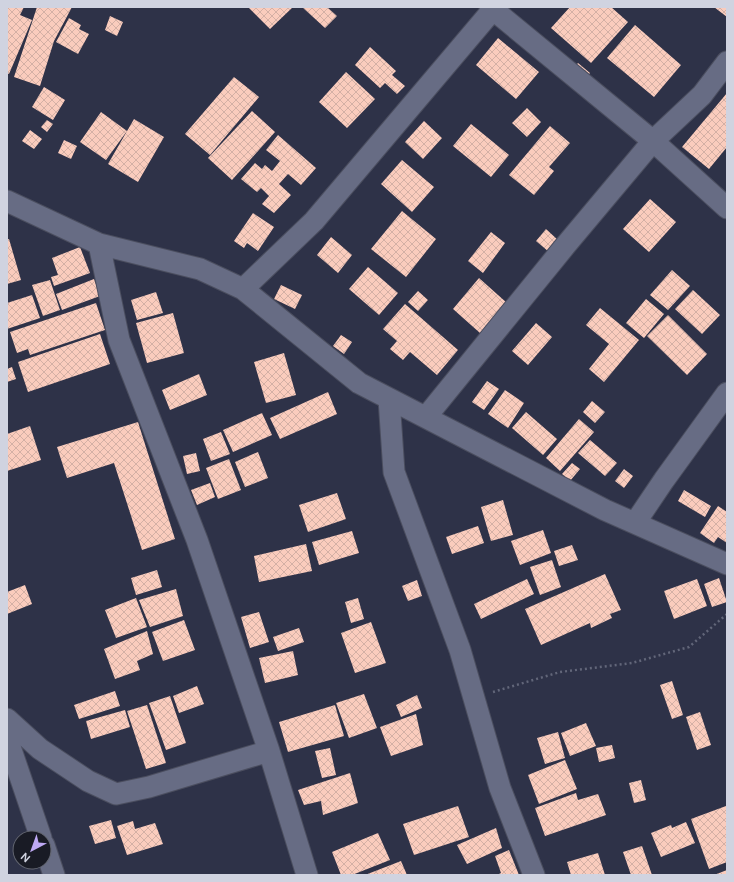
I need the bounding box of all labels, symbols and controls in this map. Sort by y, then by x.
north arrow [12,830,52,870]
text: N [18,850,33,865]

